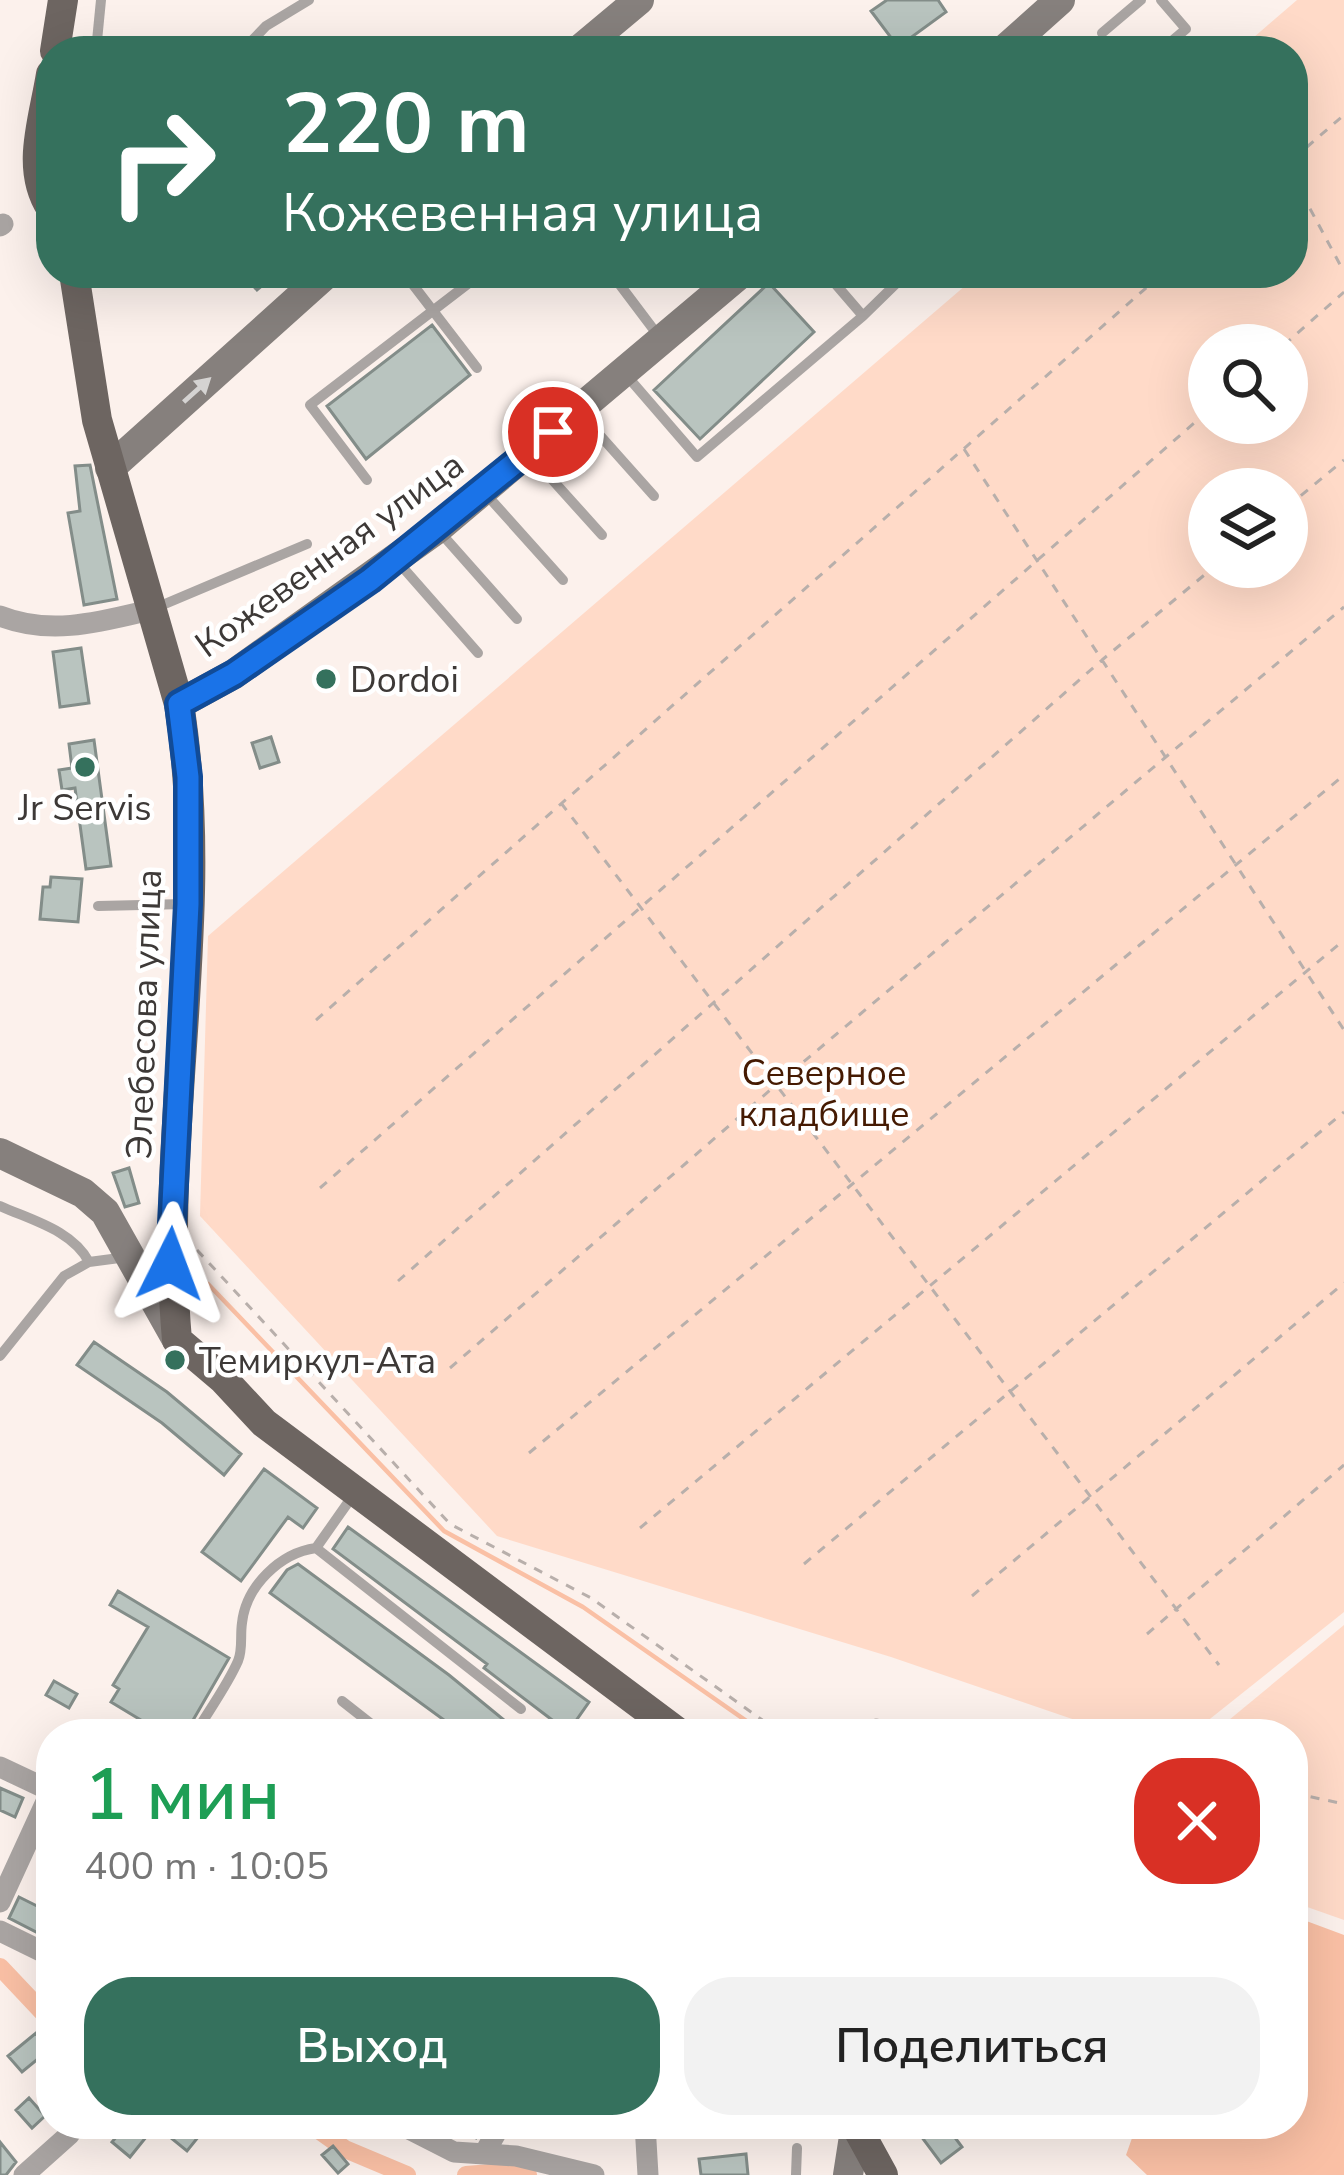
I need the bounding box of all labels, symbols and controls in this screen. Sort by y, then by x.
text: 220 m [282,67,530,182]
icon: right [84,84,240,240]
text: Кожевенная улица [282,176,763,250]
map controls [1188,324,1308,588]
button: search [1188,324,1308,444]
one-way arrow [183,377,212,404]
pin [502,381,604,483]
icon: arrive [520,399,586,465]
street label: Кожевенная улица [186,441,474,669]
button: layers [1188,468,1308,588]
place label: Dordoi [350,656,459,705]
marker: Dordoi [313,666,339,692]
marker: Jr Servis [72,754,98,780]
place label: Jr Servis [17,784,152,833]
street label: Элебесова улица [115,868,174,1160]
park label: Северное кладбище [739,1049,909,1139]
position arrow [107,1201,233,1327]
place label: Темиркул-Ата [199,1337,436,1386]
marker: Темиркул-Ата [162,1347,188,1373]
text: 1 мин [84,1746,280,1844]
button: close [1134,1758,1260,1884]
text: 400 m · 10:05 [84,1840,329,1893]
button: Выход [84,1977,660,2115]
button: Поделиться [684,1977,1260,2115]

